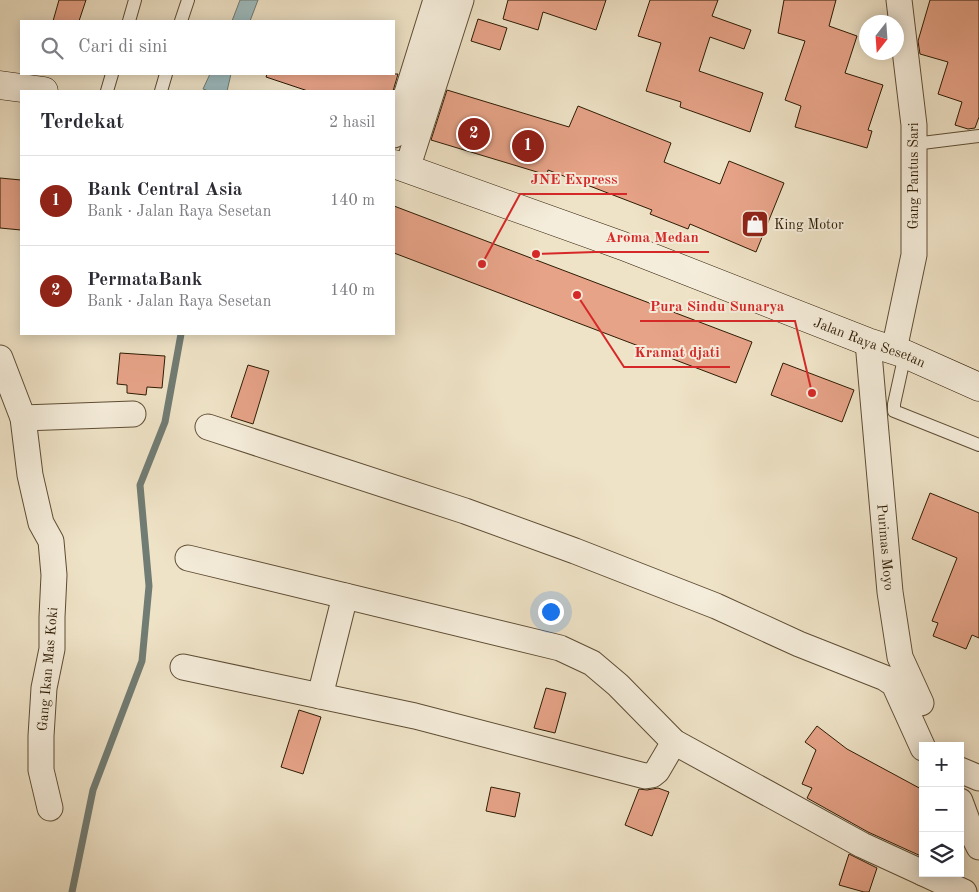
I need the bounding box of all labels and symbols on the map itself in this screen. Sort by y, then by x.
north arrow [859,15,904,60]
pin: 2 [458,115,490,153]
street label: Gang Pantus Sari [907,122,921,229]
pin: 1 [512,127,544,165]
callout: JNE Express [520,164,627,194]
text: JNE Express [531,173,617,188]
shop icon: King Motor [740,209,770,239]
place label: King Motor [774,218,844,232]
callout: Aroma Medan [595,222,709,252]
text: Aroma Medan [605,231,699,246]
callout: Pura Sindu Sunarya [640,291,795,321]
text: Pura Sindu Sunarya [650,300,785,315]
street label: Jalan Raya Sesetan [812,315,928,370]
callout: Kramat djati [624,337,730,367]
text: Kramat djati [634,346,720,361]
street label: Purimas Moyo [874,503,896,591]
your location [538,599,564,625]
street label: Gang Ikan Mas Koki [36,606,60,732]

